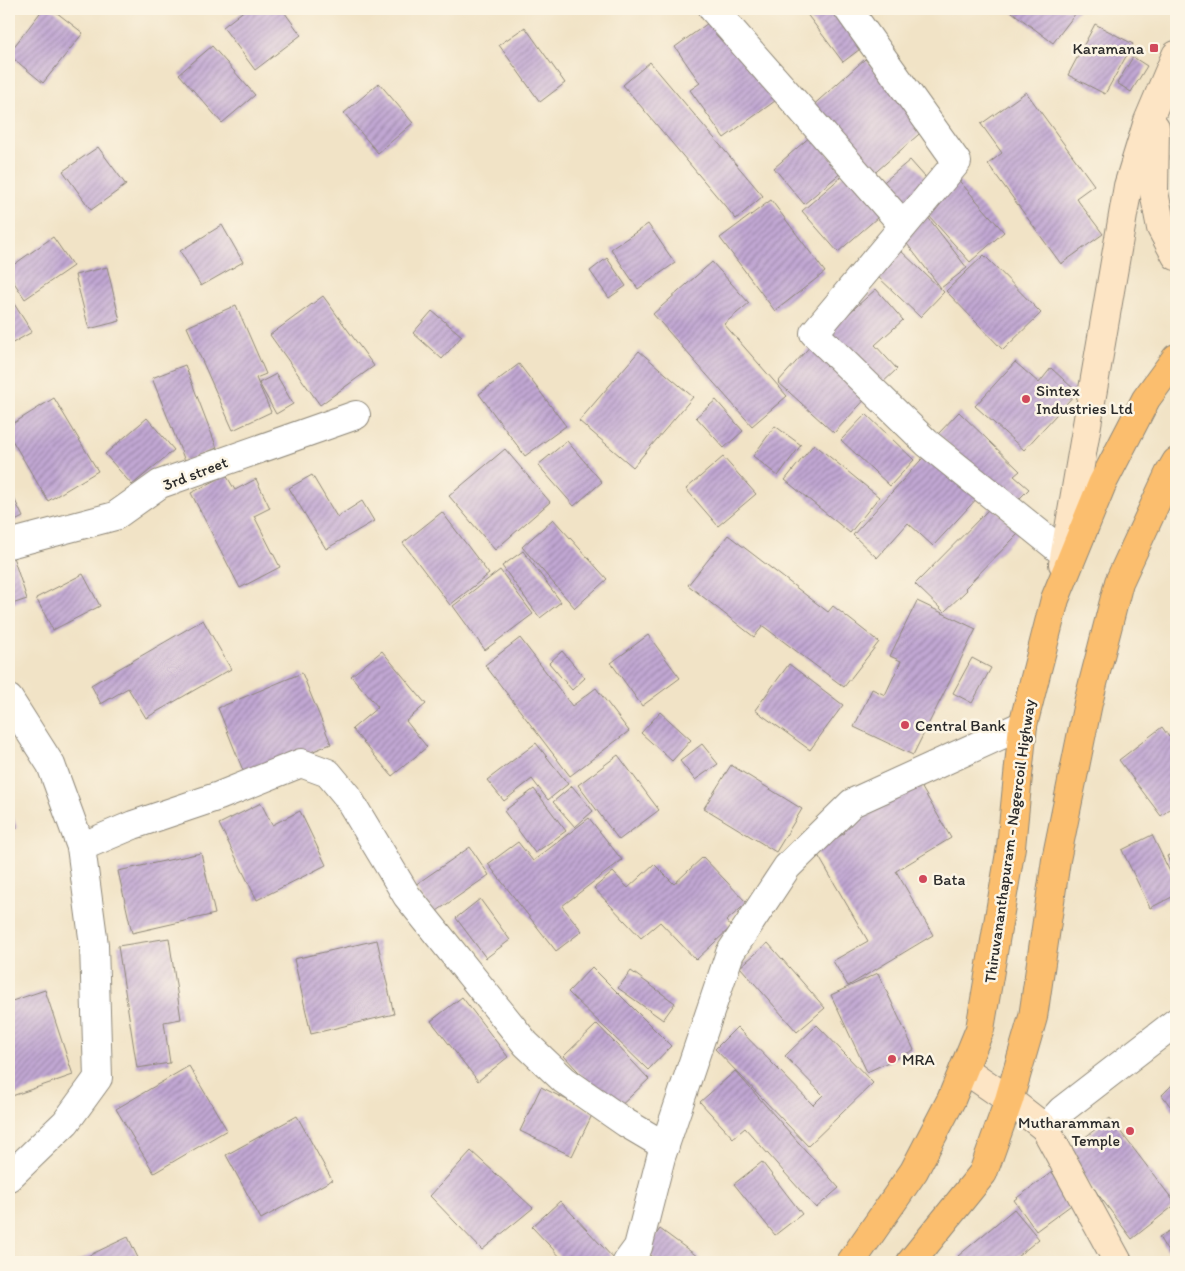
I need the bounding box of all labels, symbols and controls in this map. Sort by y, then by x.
place label: Karamana [1073,39,1145,58]
marker: Karamana [1148,42,1160,54]
place label: Sintex Industries Ltd [1036,381,1133,418]
marker: Sintex Industries Ltd [1020,393,1032,405]
street label: 3rd street [160,452,230,494]
street label: Thiruvananthapuram - Nagercoil Highway [980,697,1039,984]
place label: Central Bank [915,716,1006,735]
marker: Central Bank [899,719,911,731]
place label: Bata [933,870,966,889]
marker: Bata [917,873,929,885]
place label: MRA [902,1050,935,1069]
marker: MRA [886,1053,898,1065]
place label: Mutharamman Temple [1018,1113,1120,1150]
marker: Mutharamman Temple [1124,1125,1136,1137]

